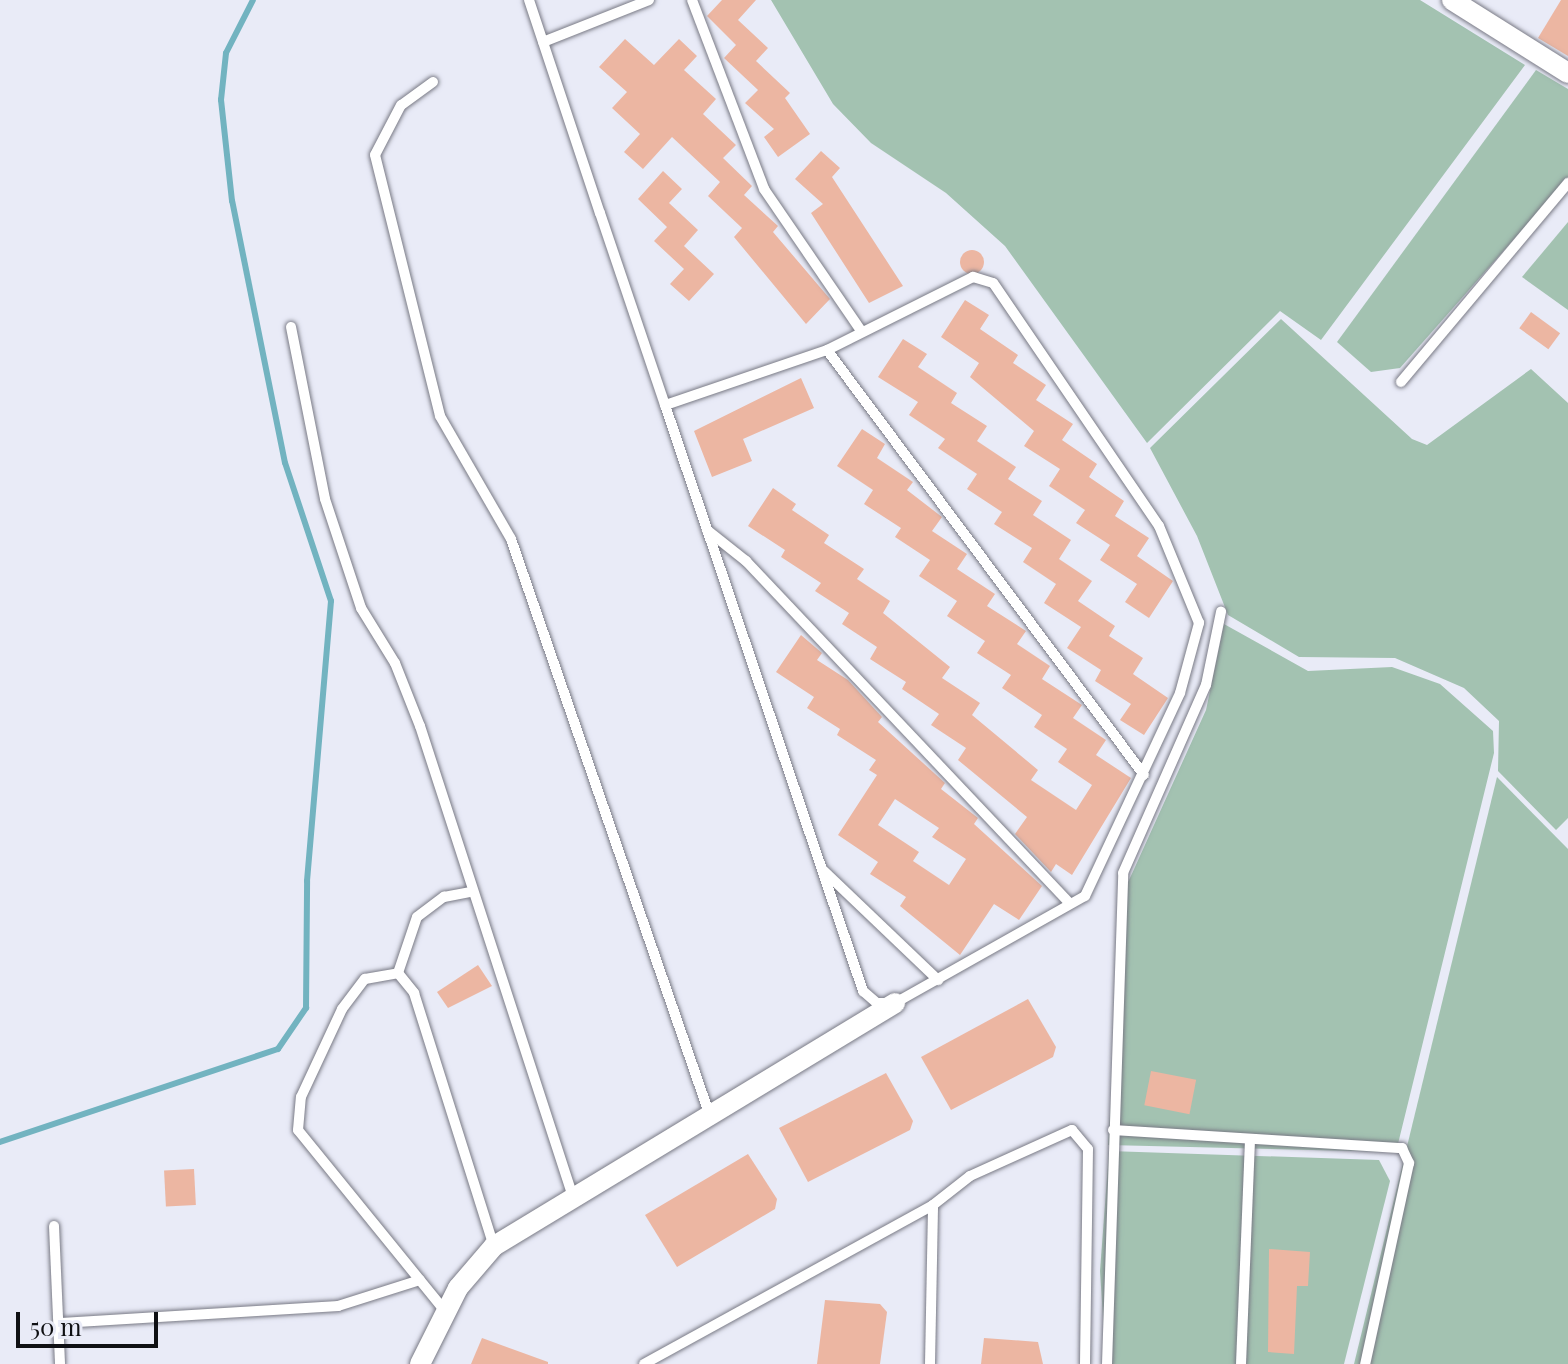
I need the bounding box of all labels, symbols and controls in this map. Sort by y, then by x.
scale bar [20,1296,162,1346]
text: 50 m [30,1310,82,1342]

